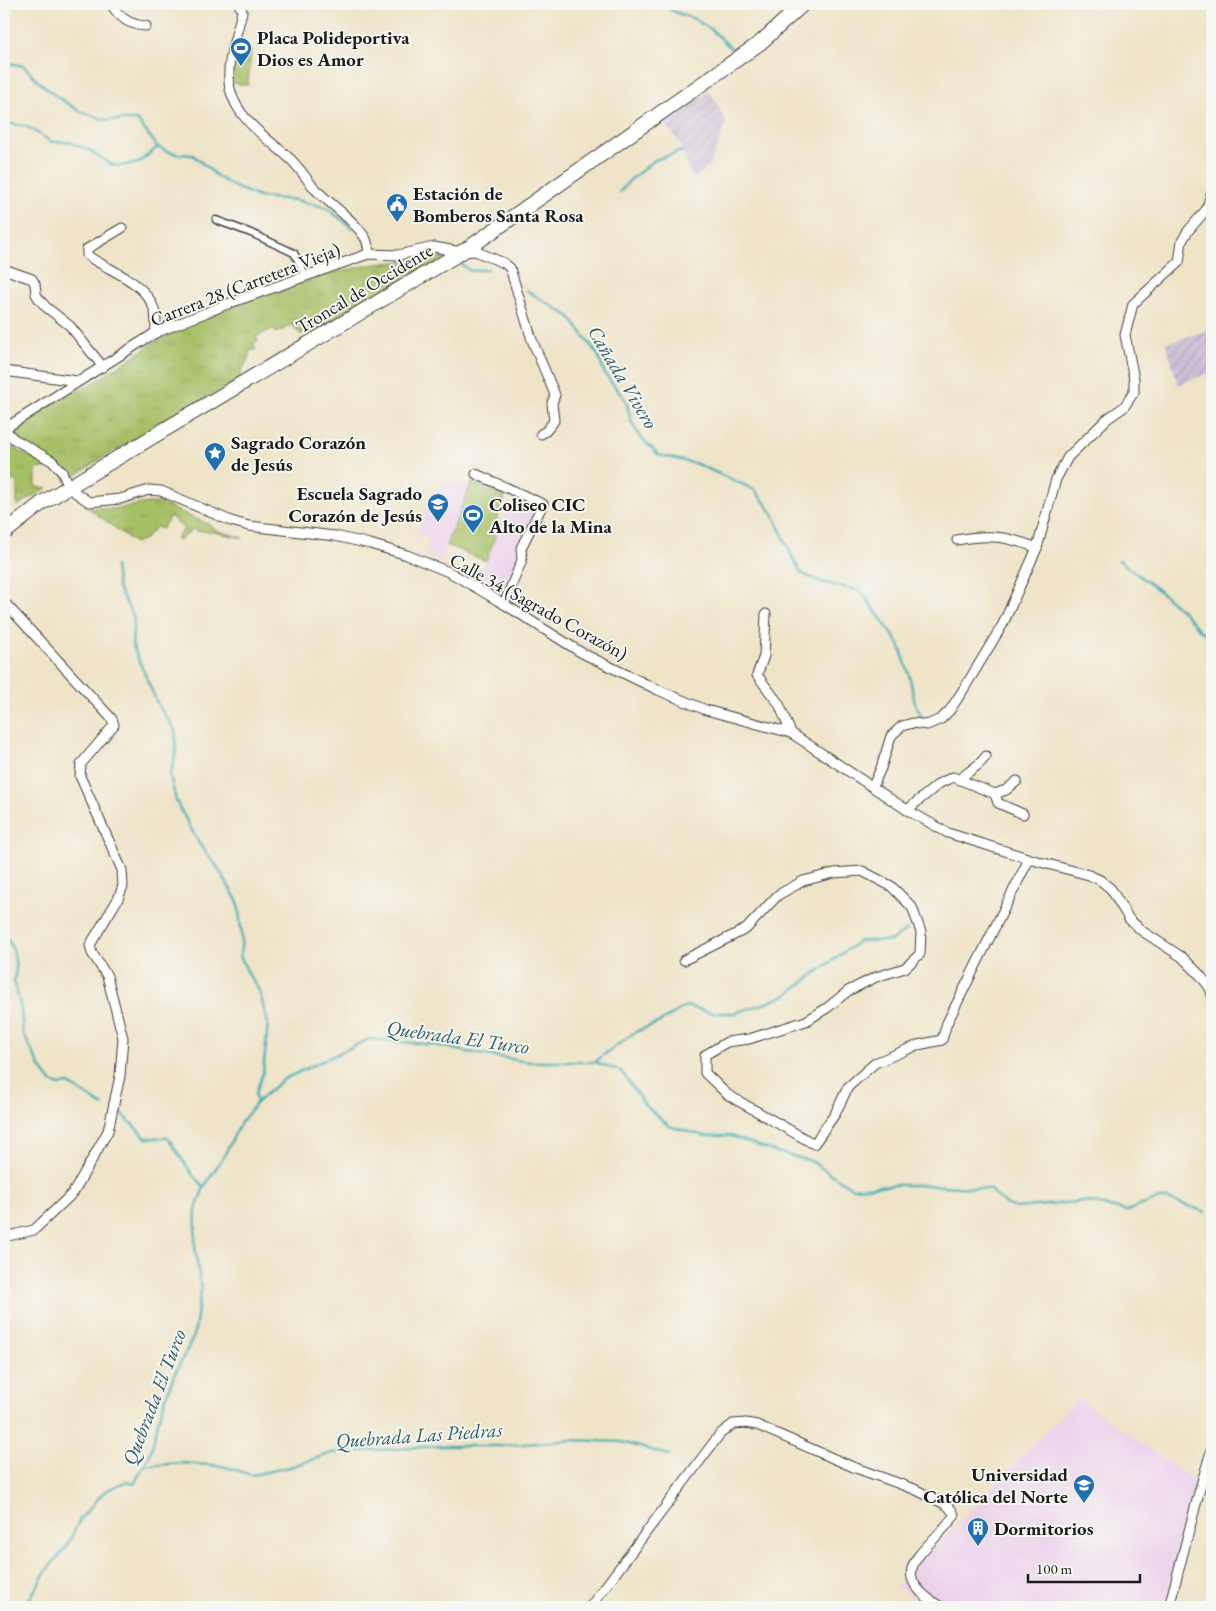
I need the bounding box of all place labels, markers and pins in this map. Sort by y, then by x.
place label: Placa Polideportiva Dios es Amor [257,25,410,72]
sports icon: Placa Polideportiva Dios es Amor [229,36,253,67]
place label: Estación de Bomberos Santa Rosa [413,181,584,228]
public building icon: Estación de Bomberos Santa Rosa [385,192,409,223]
place label: Sagrado Corazón de Jesús [231,430,366,477]
place icon: Sagrado Corazón de Jesús [203,441,227,472]
place label: Escuela Sagrado Corazón de Jesús [289,481,422,528]
school or university icon: Escuela Sagrado Corazón de Jesús [426,492,450,523]
place label: Coliseo CIC Alto de la Mina [488,492,613,539]
sports icon: Coliseo CIC Alto de la Mina [461,503,485,534]
place label: Universidad Católica del Norte [923,1462,1068,1509]
school or university icon: Universidad Católica del Norte [1072,1473,1096,1504]
building icon: Dormitorios [966,1516,990,1547]
place label: Dormitorios [994,1516,1094,1541]

